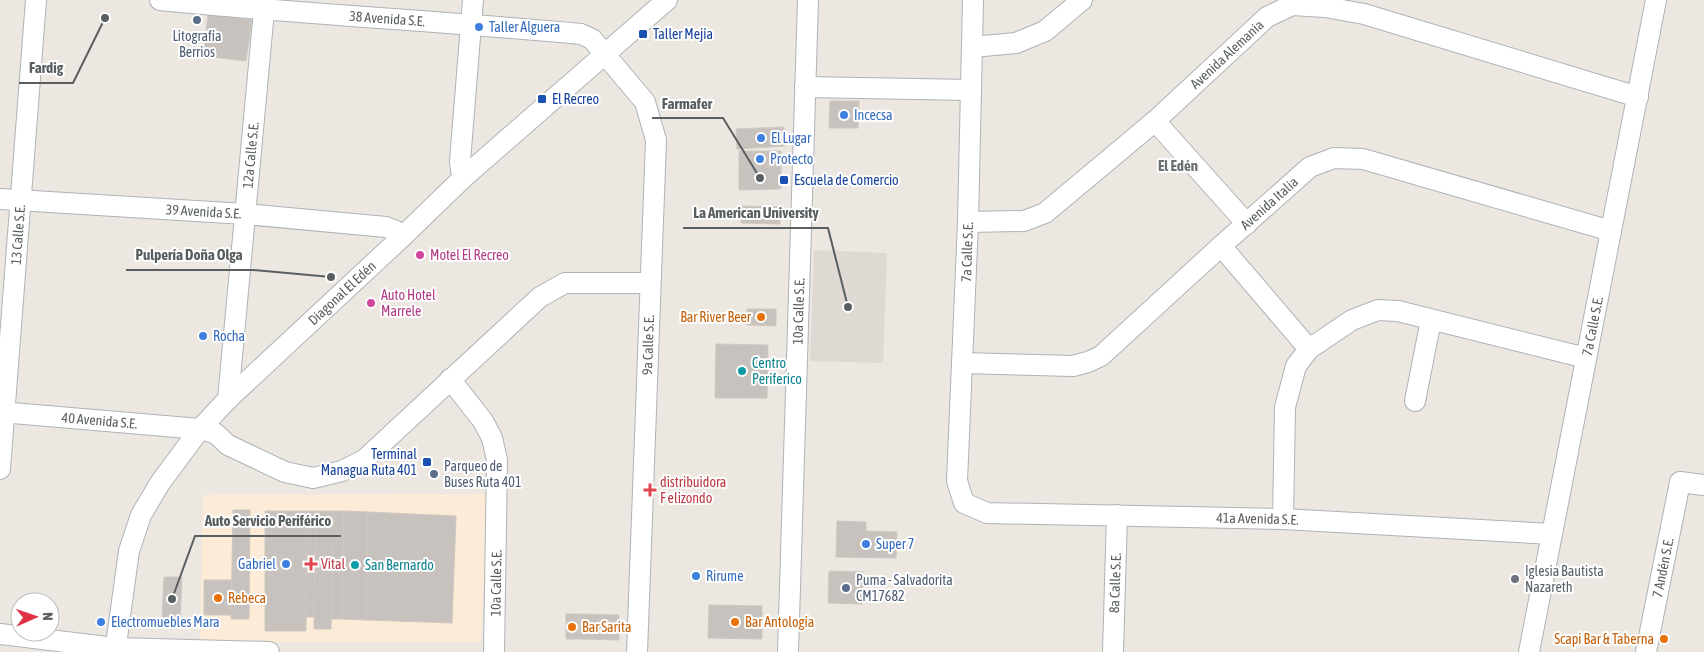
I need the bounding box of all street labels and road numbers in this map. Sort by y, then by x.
street label: 38 Avenida S.E. [349,8,426,29]
street label: Avenida Alemania [1187,16,1267,92]
street label: 12a Calle S.E. [240,121,262,189]
street label: Avenida Italia [1237,174,1301,233]
street label: 39 Avenida S.E. [165,201,242,222]
street label: 13 Calle S.E. [8,204,28,265]
street label: 7a Calle S.E. [958,222,976,282]
street label: Diagonal El Edén [305,258,379,328]
street label: 10a Calle S.E. [789,277,807,345]
street label: 7a Calle S.E. [1579,295,1606,357]
street label: 9a Calle S.E. [639,315,657,375]
street label: 40 Avenida S.E. [61,409,138,432]
street label: 41a Avenida S.E. [1216,510,1299,528]
street label: 7 Andén S.E. [1649,536,1677,599]
street label: 10a Calle S.E. [487,549,505,617]
street label: 8a Calle S.E. [1106,553,1124,613]

